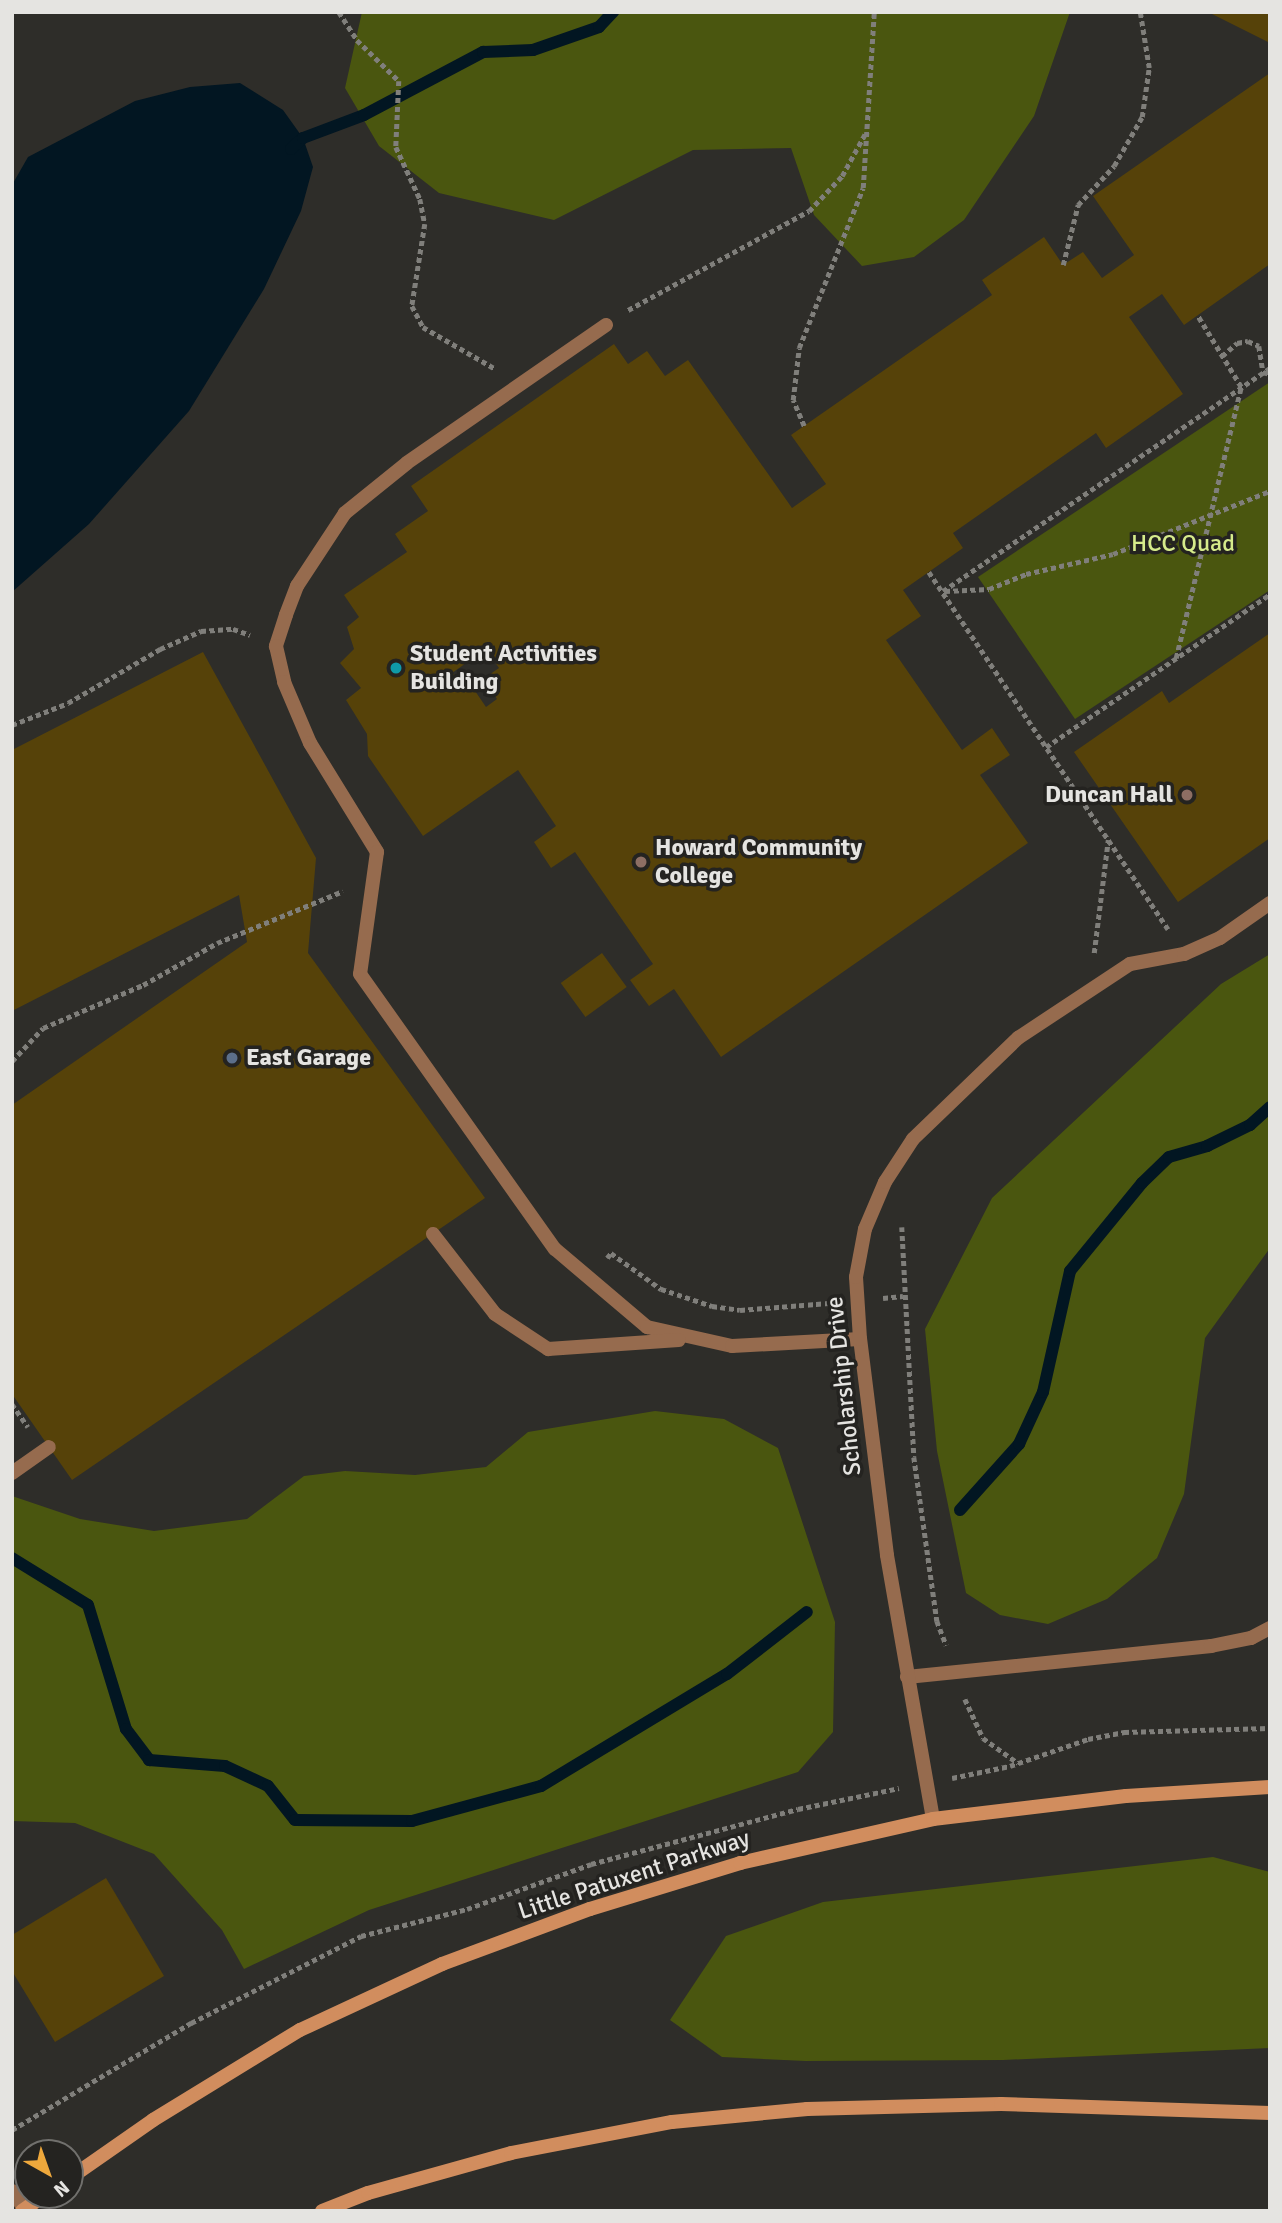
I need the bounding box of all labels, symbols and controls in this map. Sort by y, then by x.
park label: HCC Quad [1131,530,1235,558]
place label: Student Activities Building [410,640,597,696]
marker: Student Activities Building [388,660,404,676]
place label: Duncan Hall [1045,781,1173,809]
marker: Duncan Hall [1179,787,1195,803]
place label: Howard Community College [655,834,862,890]
marker: Howard Community College [633,854,649,870]
place label: East Garage [246,1044,371,1072]
marker: East Garage [224,1050,240,1066]
street label: Scholarship Drive [820,1295,868,1477]
street label: Little Patuxent Parkway [515,1824,753,1926]
north arrow [14,2139,84,2209]
text: N [48,2175,74,2202]

